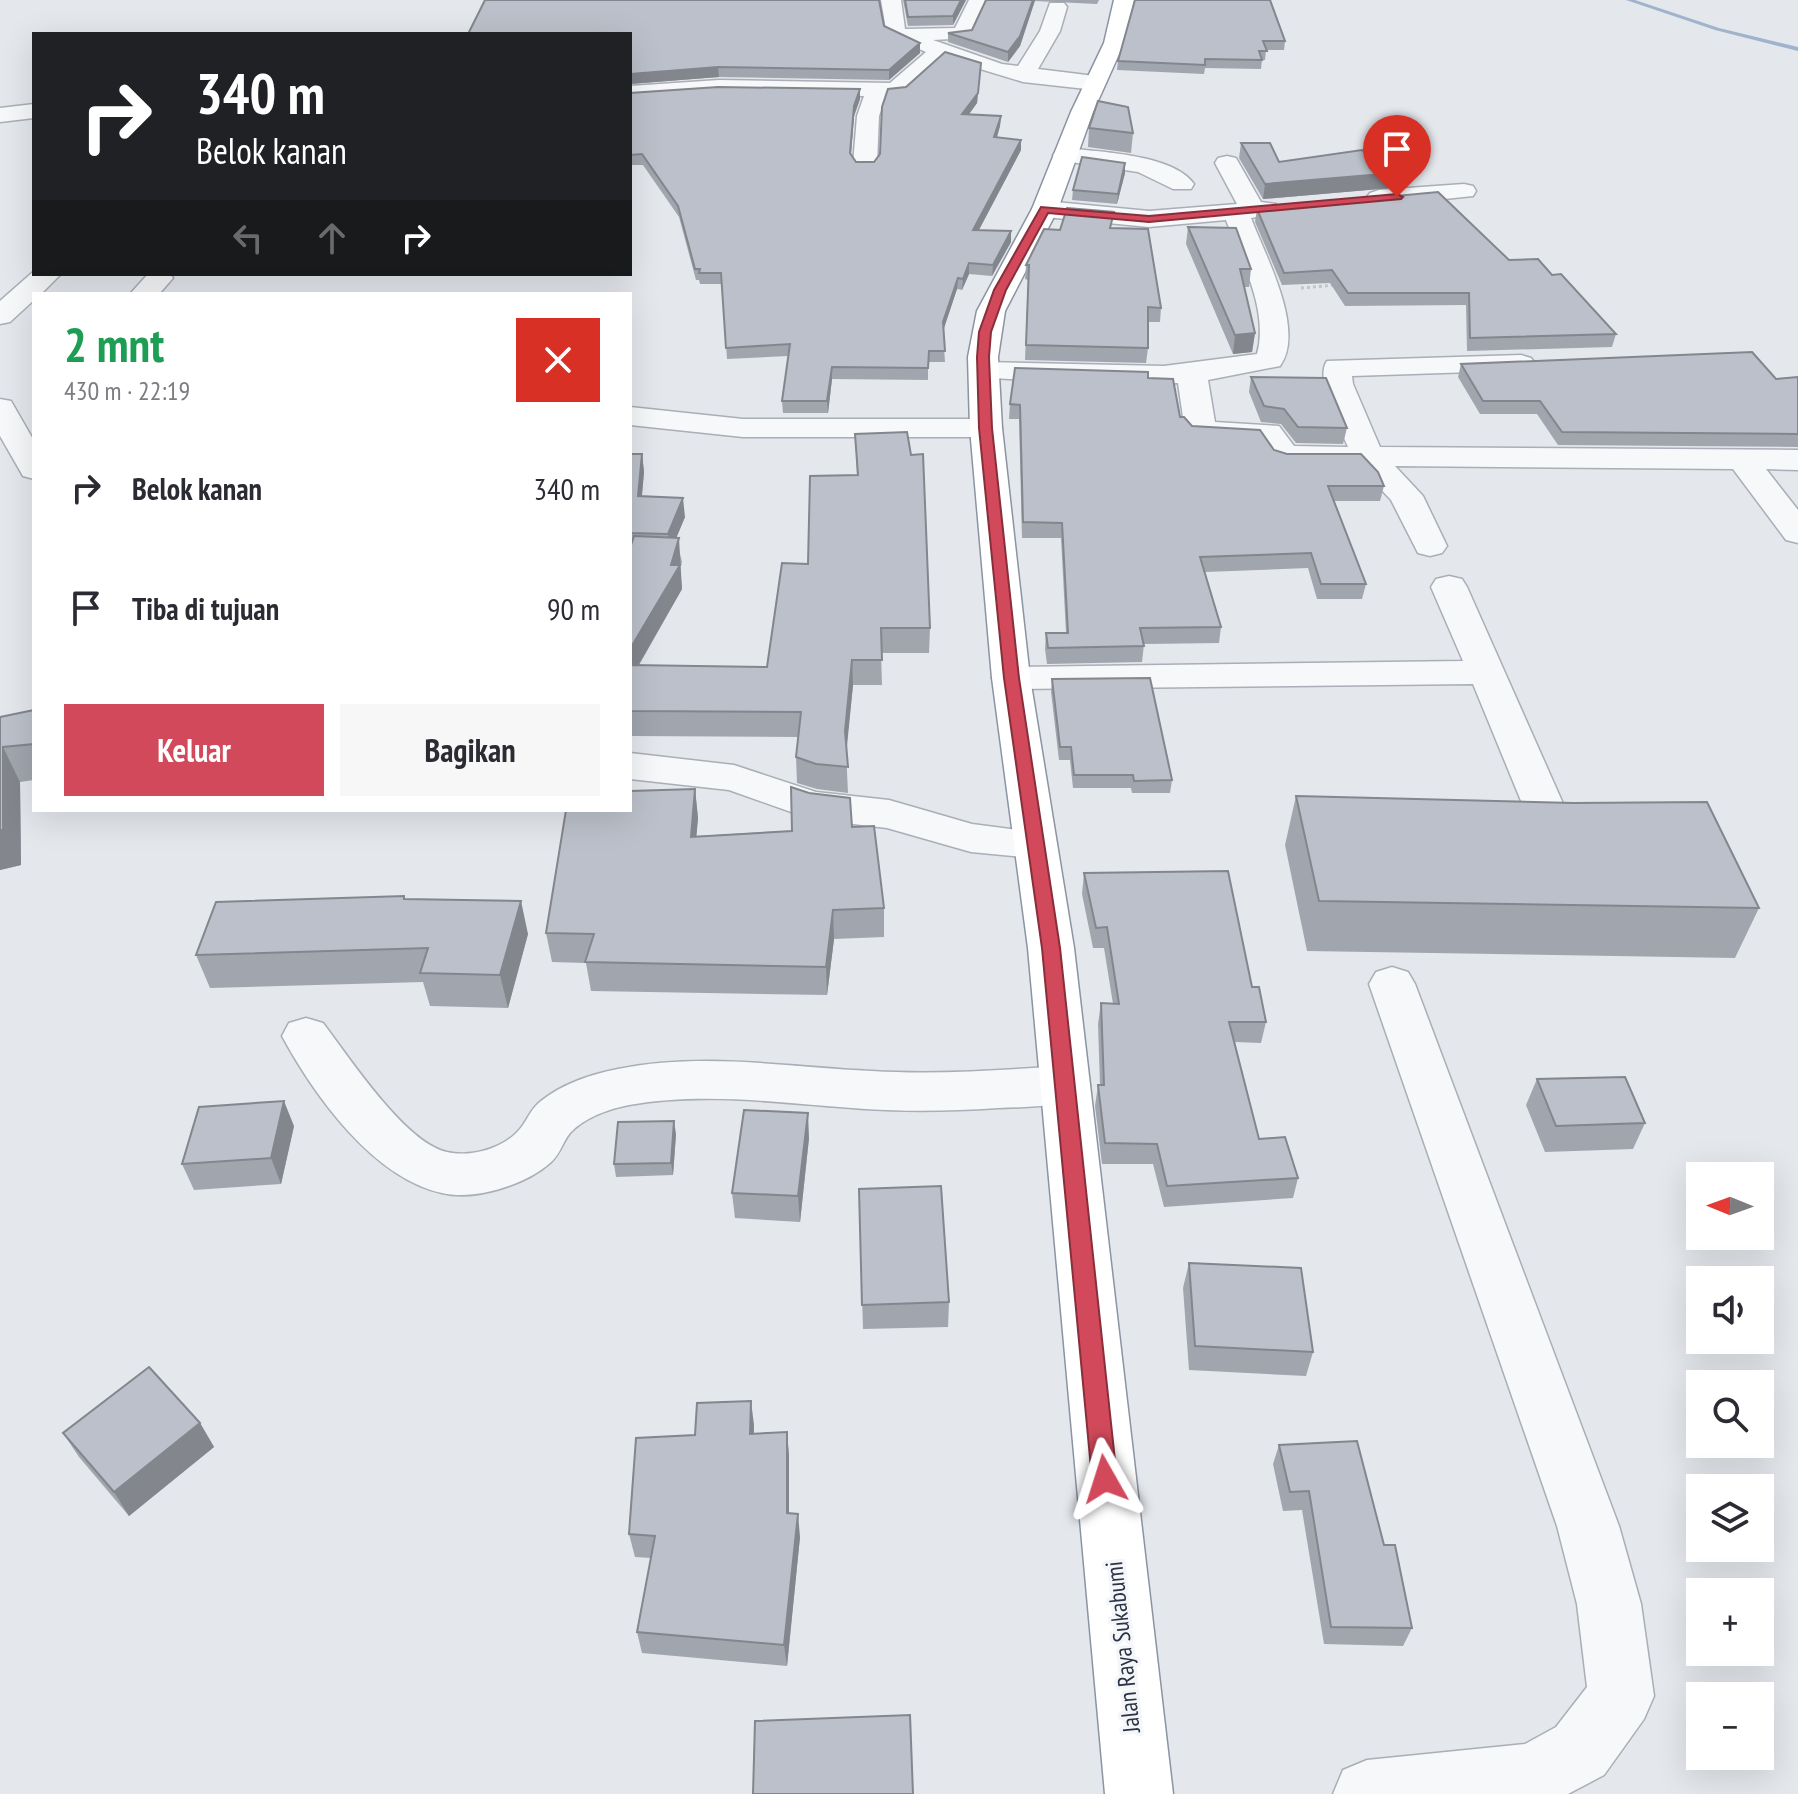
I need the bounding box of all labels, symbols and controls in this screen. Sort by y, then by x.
text: 340 m [196,57,325,129]
icon: right [64,64,168,168]
pin [1363,115,1431,197]
text: Belok kanan [196,127,347,174]
icon: arrive [1375,127,1419,171]
icon: left [226,216,270,260]
icon: ahead [310,216,354,260]
icon: right [394,216,438,260]
text: 2 mnt [64,313,164,375]
button: close [516,318,600,402]
text: 430 m · 22:19 [64,374,190,407]
icon: right [64,466,108,510]
text: Belok kanan [132,469,262,508]
text: 340 m [534,469,600,508]
icon: arrive [64,586,108,630]
text: Tiba di tujuan [132,589,279,628]
text: 90 m [547,589,600,628]
button: Keluar [64,704,324,796]
button: Bagikan [340,704,600,796]
north arrow [1686,1162,1774,1250]
map controls [1686,1162,1774,1770]
button: sound [1686,1266,1774,1354]
button: search [1686,1370,1774,1458]
position arrow [1063,1437,1147,1521]
button: layers [1686,1474,1774,1562]
street label: Jalan Raya Sukabumi [1098,1560,1147,1735]
button: + [1686,1578,1774,1666]
button: − [1686,1682,1774,1770]

